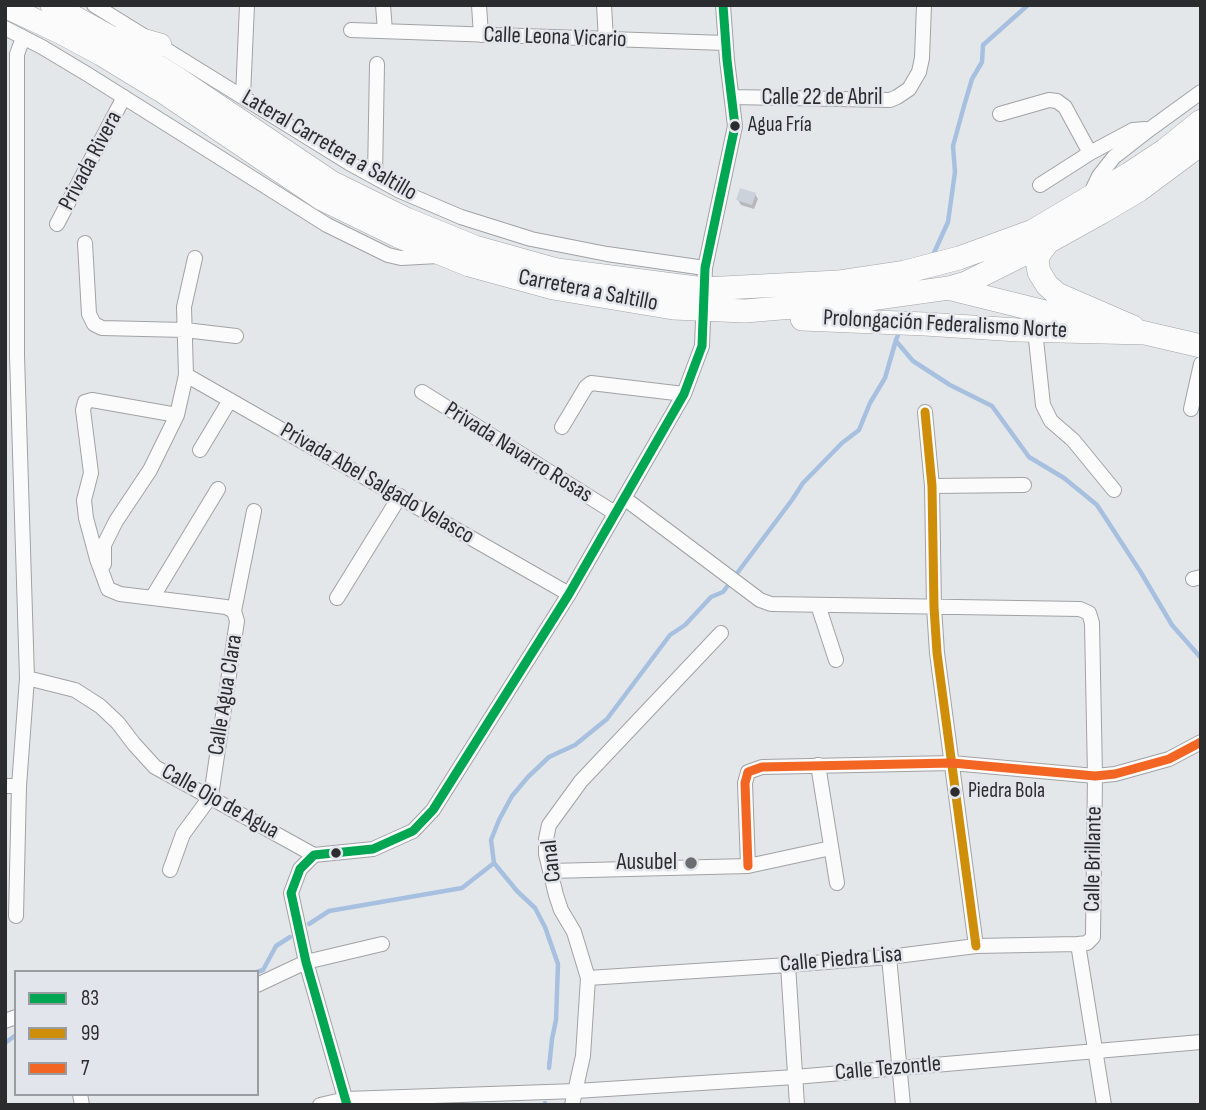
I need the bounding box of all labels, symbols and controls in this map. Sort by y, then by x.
street label: Calle Leona Vicario [483,22,627,54]
street label: Calle 22 de Abril [761,84,883,112]
street label: Lateral Carretera a Saltillo [236,85,422,207]
street label: Privada Rivera [53,107,129,215]
place label: Agua Fría [748,113,812,139]
marker: Agua Fría [728,119,742,133]
street label: Carretera a Saltillo [516,264,660,318]
street label: Prolongación Federalismo Norte [822,305,1068,345]
street label: Privada Navarro Rosas [439,396,597,510]
street label: Privada Abel Salgado Velasco [275,417,479,551]
street label: Calle Agua Clara [203,633,249,757]
street label: Calle Ojo de Agua [156,758,284,846]
place label: Piedra Bola [968,779,1045,805]
marker: Piedra Bola [948,785,962,799]
street label: Calle Brillante [1079,806,1109,912]
street label: Canal [536,838,568,884]
unlabelled marker [329,846,343,860]
place label: Ausubel [617,849,677,877]
marker: Ausubel [683,855,699,871]
street label: Calle Piedra Lisa [779,941,903,979]
legend [14,970,259,1096]
text: 83 [81,986,99,1011]
text: 99 [81,1021,100,1046]
street label: Calle Tezontle [834,1051,942,1087]
text: 7 [81,1056,89,1081]

